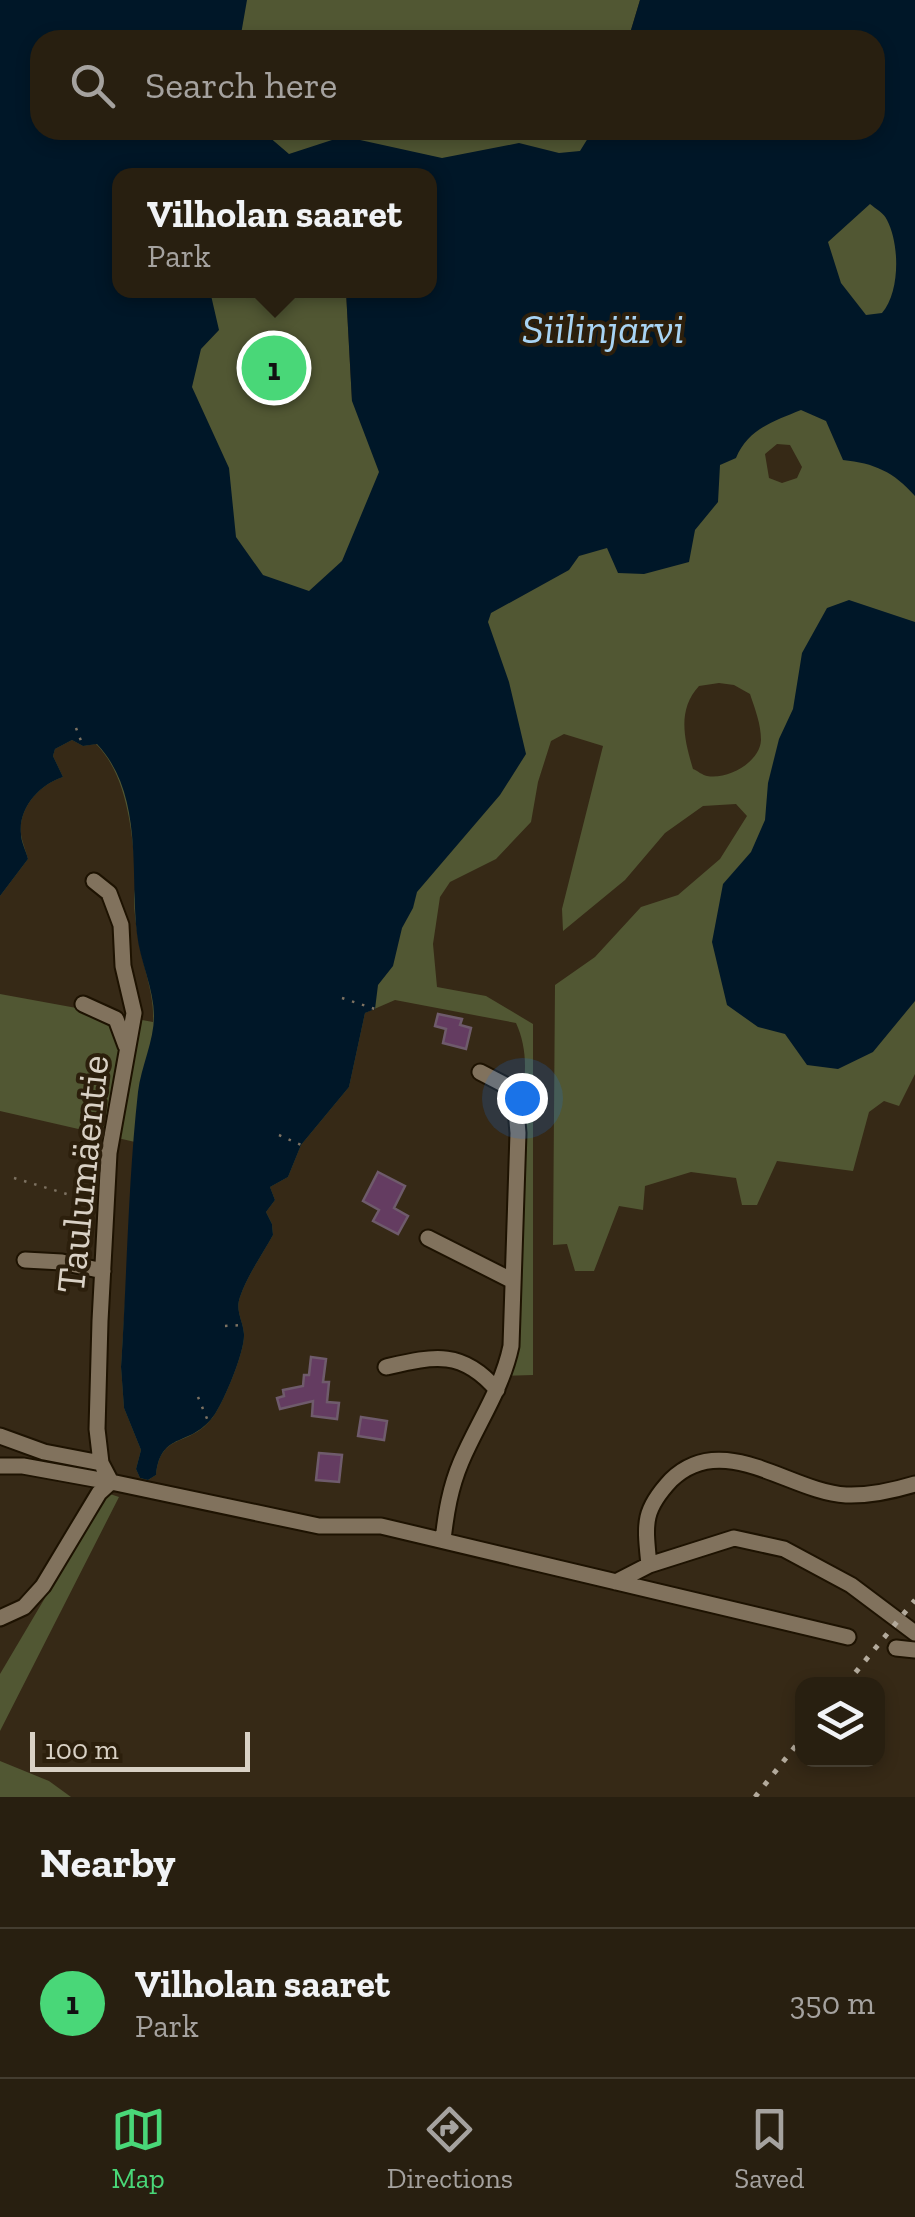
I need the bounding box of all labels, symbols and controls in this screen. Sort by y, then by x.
search box [30,30,885,140]
icon: search [65,58,120,113]
text: Search here [145,62,337,108]
popup [112,168,437,298]
text: Vilholan saaret [147,191,402,237]
text: Park [147,237,211,275]
water label: Siilinjärvi [522,303,684,354]
pin: 1 [242,330,306,406]
street label: Taulumäentie [46,1053,118,1295]
your location [497,1073,548,1124]
map controls [795,1677,885,1767]
button: layers [795,1677,885,1767]
scale bar [30,1727,250,1772]
text: 100 m [45,1733,119,1766]
text: Nearby [40,1837,176,1888]
text: Vilholan saaret [135,1961,390,2007]
text: 1 [66,1984,79,2022]
text: 350 m [790,1984,875,2022]
text: Park [135,2007,199,2045]
tab: Map [111,2102,166,2195]
tab: Directions [387,2102,513,2195]
tab: Saved [734,2102,804,2195]

